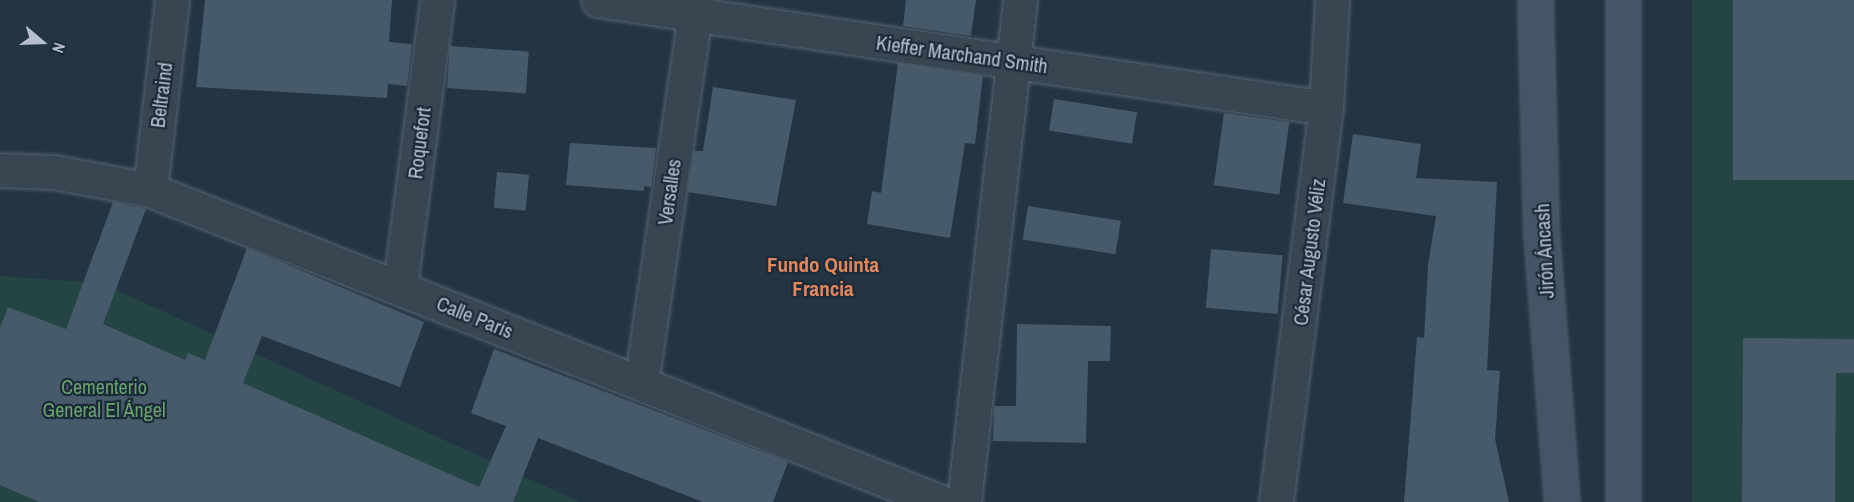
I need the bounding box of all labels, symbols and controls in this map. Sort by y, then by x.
north arrow [12,12,72,72]
street label: Kieffer Marchand Smith [875,30,1049,78]
text: N [47,40,71,56]
street label: Beltraind [145,61,177,129]
street label: Roquefort [403,106,435,180]
street label: Versalles [652,157,686,227]
street label: César Augusto Véliz [1288,177,1330,327]
street label: Jirón Áncash [1530,203,1558,299]
district label: Fundo Quinta Francia [767,252,879,302]
street label: Calle París [433,291,517,343]
park label: Cementerio General El Ángel [42,375,166,422]

